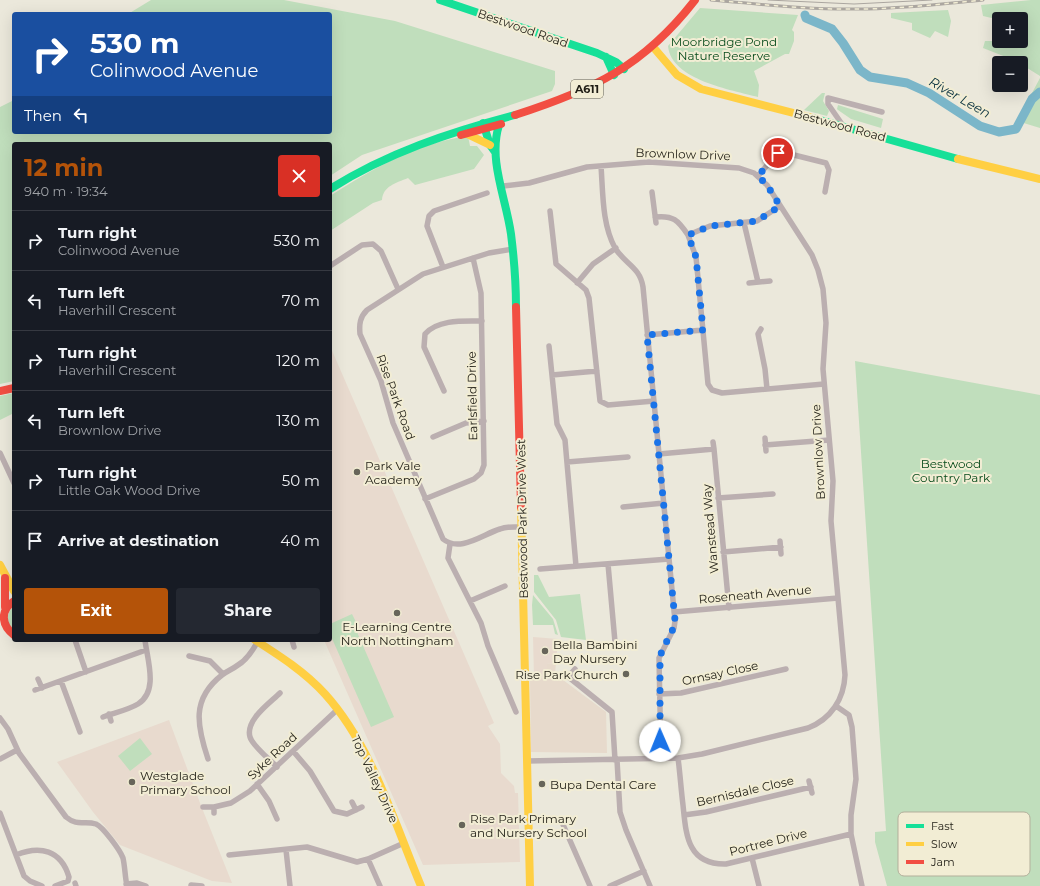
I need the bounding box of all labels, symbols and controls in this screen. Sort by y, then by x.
street label: Bestwood Road [476,5,570,51]
map controls [992,12,1028,92]
button: + [992,12,1028,48]
text: 530 m [90,26,179,60]
icon: right [24,28,76,80]
park label: Moorbridge Pond Nature Reserve [671,34,777,63]
button: − [992,56,1028,92]
text: Colinwood Avenue [90,60,258,82]
water label: River Leen [926,73,994,121]
road number: A611 [571,80,603,98]
icon: left [70,104,92,126]
street label: Bestwood Road [792,105,888,145]
text: Then [24,106,62,125]
pin [761,136,795,170]
icon: arrive [767,142,789,164]
street label: Brownlow Drive [635,145,731,163]
text: 12 min [24,153,103,182]
button: close [278,155,320,197]
text: 940 m · 19:34 [24,183,108,199]
text: Turn right [58,223,137,242]
icon: right [24,230,46,252]
text: 530 m [273,231,320,250]
text: Colinwood Avenue [58,242,180,258]
text: Turn left [58,283,125,302]
icon: left [24,290,46,312]
text: 70 m [282,291,320,310]
text: Haverhill Crescent [58,302,176,318]
text: Turn right [58,343,137,362]
icon: right [24,350,46,372]
text: 120 m [276,351,320,370]
street label: Earlsfield Drive [464,351,480,441]
street label: Rise Park Road [374,352,418,442]
text: Haverhill Crescent [58,362,176,378]
text: Turn left [58,403,125,422]
street label: Brownlow Drive [808,404,828,500]
icon: left [24,410,46,432]
text: 130 m [276,411,320,430]
text: Brownlow Drive [58,422,161,438]
street label: Bestwood Park Drive West [513,439,531,599]
park label: Bestwood Country Park [912,456,991,485]
place label: Park Vale Academy [365,458,422,487]
text: Turn right [58,463,137,482]
marker: Park Vale Academy [352,467,362,477]
icon: right [24,470,46,492]
text: 50 m [282,471,320,490]
text: Little Oak Wood Drive [58,482,200,498]
street label: Wanstead Way [699,483,721,574]
icon: arrive [24,530,46,552]
text: Arrive at destination [58,531,219,550]
text: 40 m [280,531,320,550]
street label: Roseneath Avenue [698,582,812,606]
button: Exit [24,588,168,634]
button: Share [176,588,320,634]
marker: E-Learning Centre North Nottingham [392,608,402,618]
place label: E-Learning Centre North Nottingham [341,619,453,648]
place label: Bella Bambini Day Nursery [553,637,638,666]
marker: Bella Bambini Day Nursery [540,646,550,656]
street label: Ornsay Close [680,658,760,688]
place label: Rise Park Church [515,667,618,682]
marker: Rise Park Church [621,669,631,679]
position arrow [639,720,681,762]
street label: Syke Road [244,729,300,783]
street label: Top Valley Drive [348,733,402,825]
place label: Westglade Primary School [140,768,231,797]
street label: Bernisdale Close [695,773,795,809]
marker: Westglade Primary School [127,777,137,787]
place label: Bupa Dental Care [550,777,656,792]
marker: Bupa Dental Care [537,779,547,789]
place label: Rise Park Primary and Nursery School [470,811,587,840]
legend [898,812,1030,876]
text: Fast [931,819,955,833]
marker: Rise Park Primary and Nursery School [457,820,467,830]
street label: Portree Drive [728,825,808,859]
text: Slow [931,837,957,851]
text: Jam [930,855,955,869]

